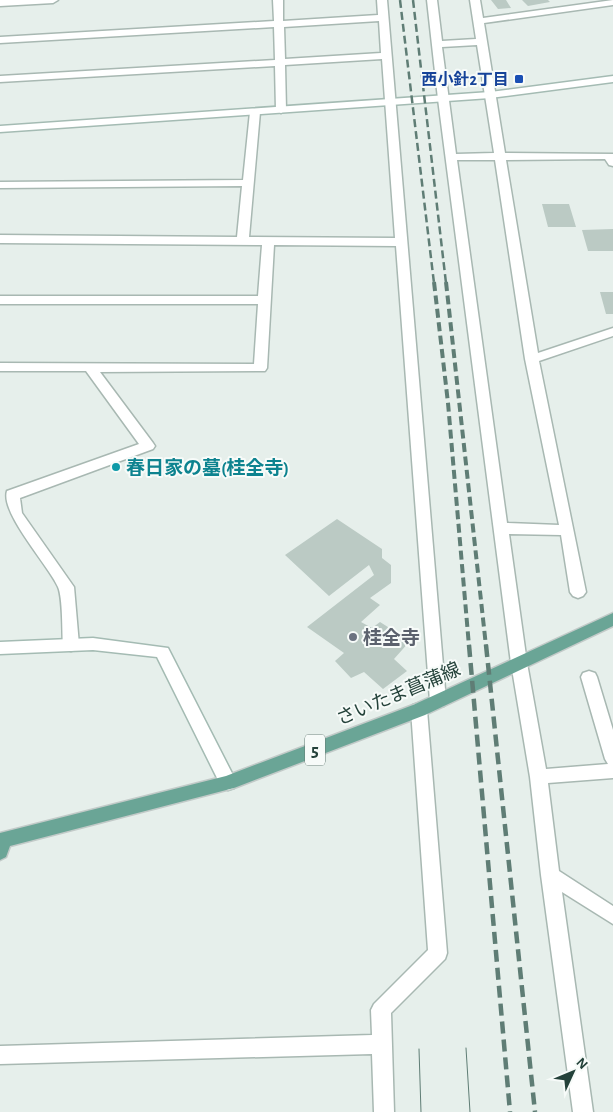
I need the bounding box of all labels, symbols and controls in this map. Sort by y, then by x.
place label: 西小針2丁目 [421,70,509,88]
marker: 西小針2丁目 [513,73,525,85]
place label: 春日家の墓(桂全寺) [126,457,289,478]
marker: 春日家の墓(桂全寺) [110,461,122,473]
place label: 桂全寺 [363,628,420,648]
marker: 桂全寺 [347,631,359,643]
street label: さいたま菖蒲線 [333,658,463,729]
road number: 5 [305,734,325,766]
north arrow [548,1047,598,1097]
text: N [573,1055,590,1072]

